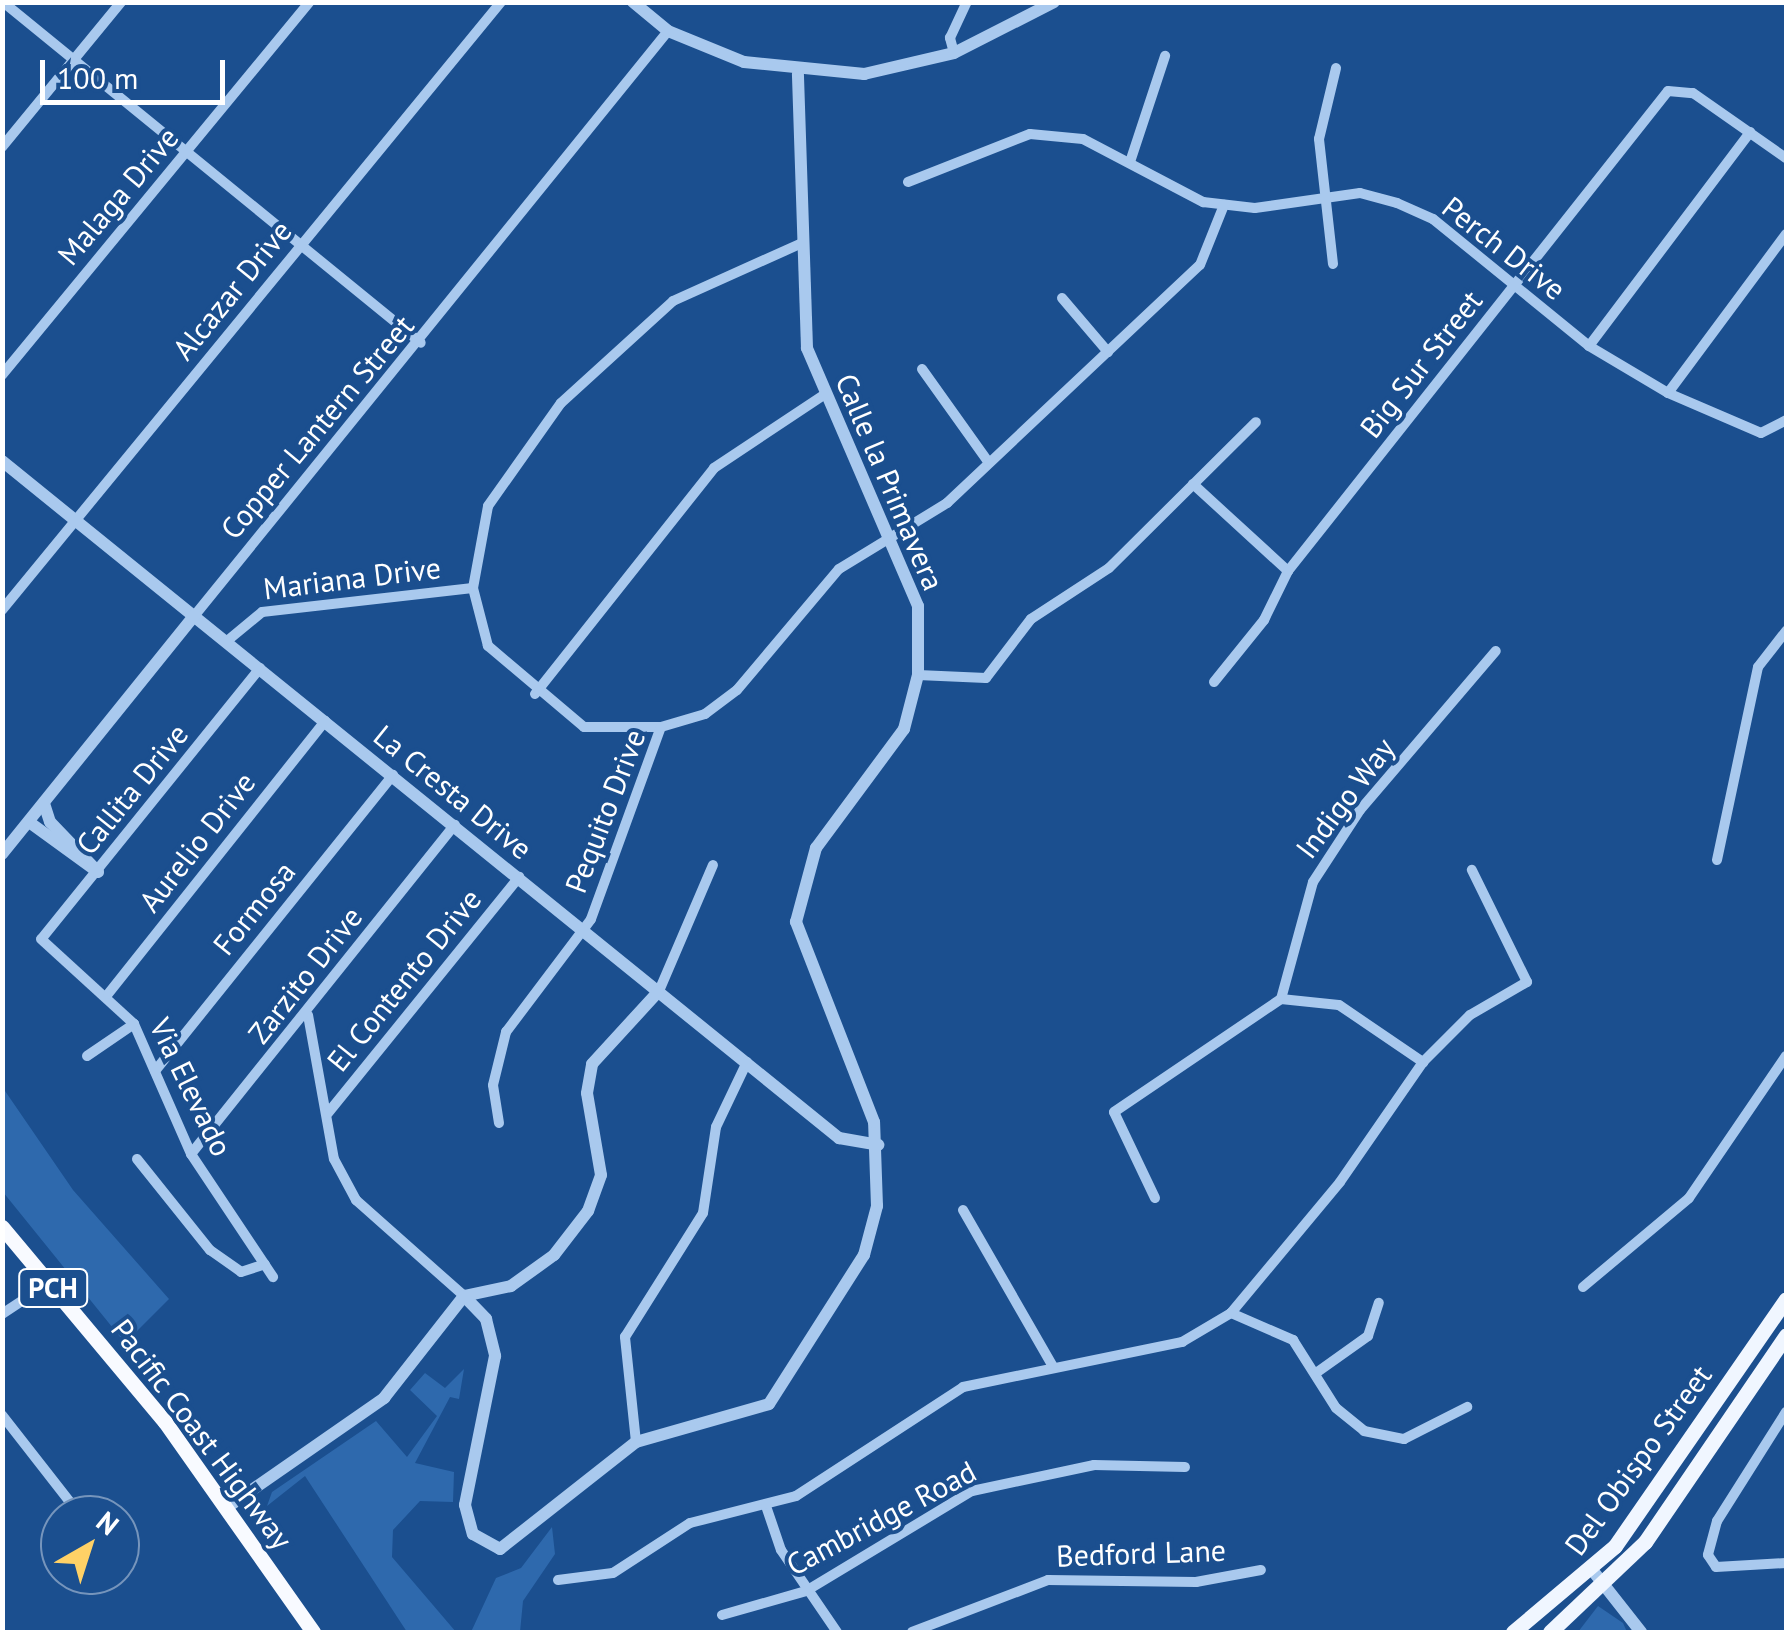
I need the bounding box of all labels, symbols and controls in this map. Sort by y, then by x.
scale bar [45,40,230,102]
text: 100 m [57,58,138,97]
street label: Malaga Drive [50,120,186,272]
street label: Perch Drive [1435,189,1573,307]
street label: Alcazar Drive [165,213,299,367]
street label: Big Sur Street [1352,283,1490,445]
street label: Copper Lantern Street [213,308,421,546]
street label: Calle la Primavera [828,368,952,596]
street label: Mariana Drive [261,549,443,607]
street label: Callita Drive [68,717,196,861]
street label: La Cresta Drive [367,717,539,867]
street label: Pequito Drive [557,724,653,898]
street label: Indigo Way [1288,730,1402,866]
street label: Aurelio Drive [131,765,263,919]
street label: Formosa [205,854,303,962]
street label: El Contento Drive [320,882,488,1078]
street label: Zarzito Drive [241,900,369,1050]
street label: Via Elevado [142,1012,240,1162]
road number: PCH [18,1265,88,1311]
street label: Pacific Coast Highway [104,1312,300,1556]
street label: Del Obispo Street [1557,1358,1719,1562]
street label: Cambridge Road [780,1453,982,1583]
north arrow [40,1495,140,1595]
text: N [89,1503,127,1543]
street label: Bedford Lane [1055,1532,1227,1574]

